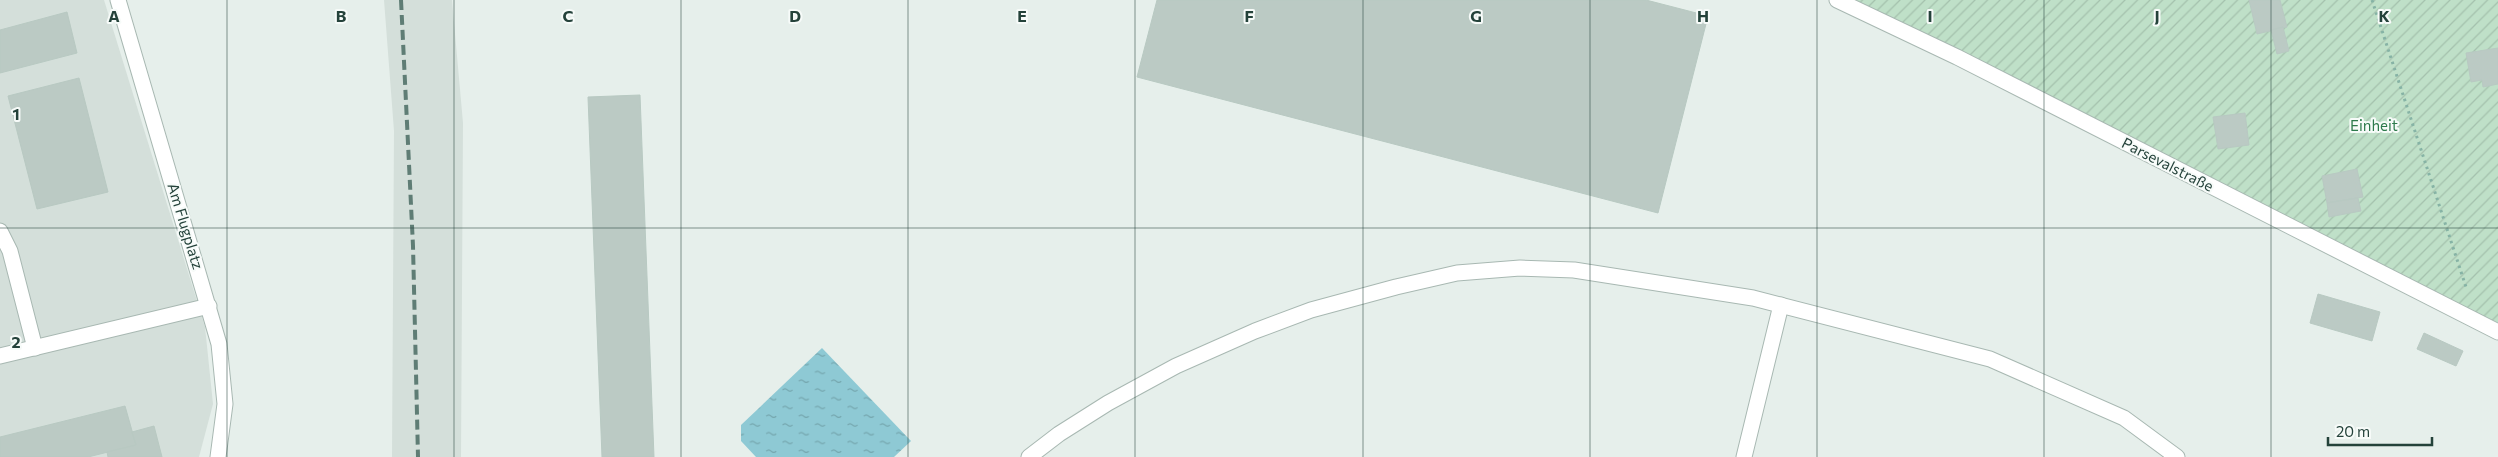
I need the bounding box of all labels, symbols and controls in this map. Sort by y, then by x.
text: A [108,6,120,25]
text: B [336,6,347,25]
text: C [563,6,574,25]
text: D [789,6,801,25]
text: E [1017,6,1027,25]
text: F [1244,6,1254,25]
text: G [1470,6,1482,25]
text: H [1697,6,1709,25]
text: I [1927,6,1933,25]
text: J [2154,6,2160,25]
text: K [2378,6,2390,25]
text: 1 [12,104,20,123]
park label: Einheit [2350,116,2398,134]
street label: Parsevalstraße [2119,133,2217,195]
street label: Am Flugplatz [164,181,208,271]
text: 2 [11,332,21,351]
scale bar [2328,414,2432,446]
text: 20 m [2336,422,2370,440]

